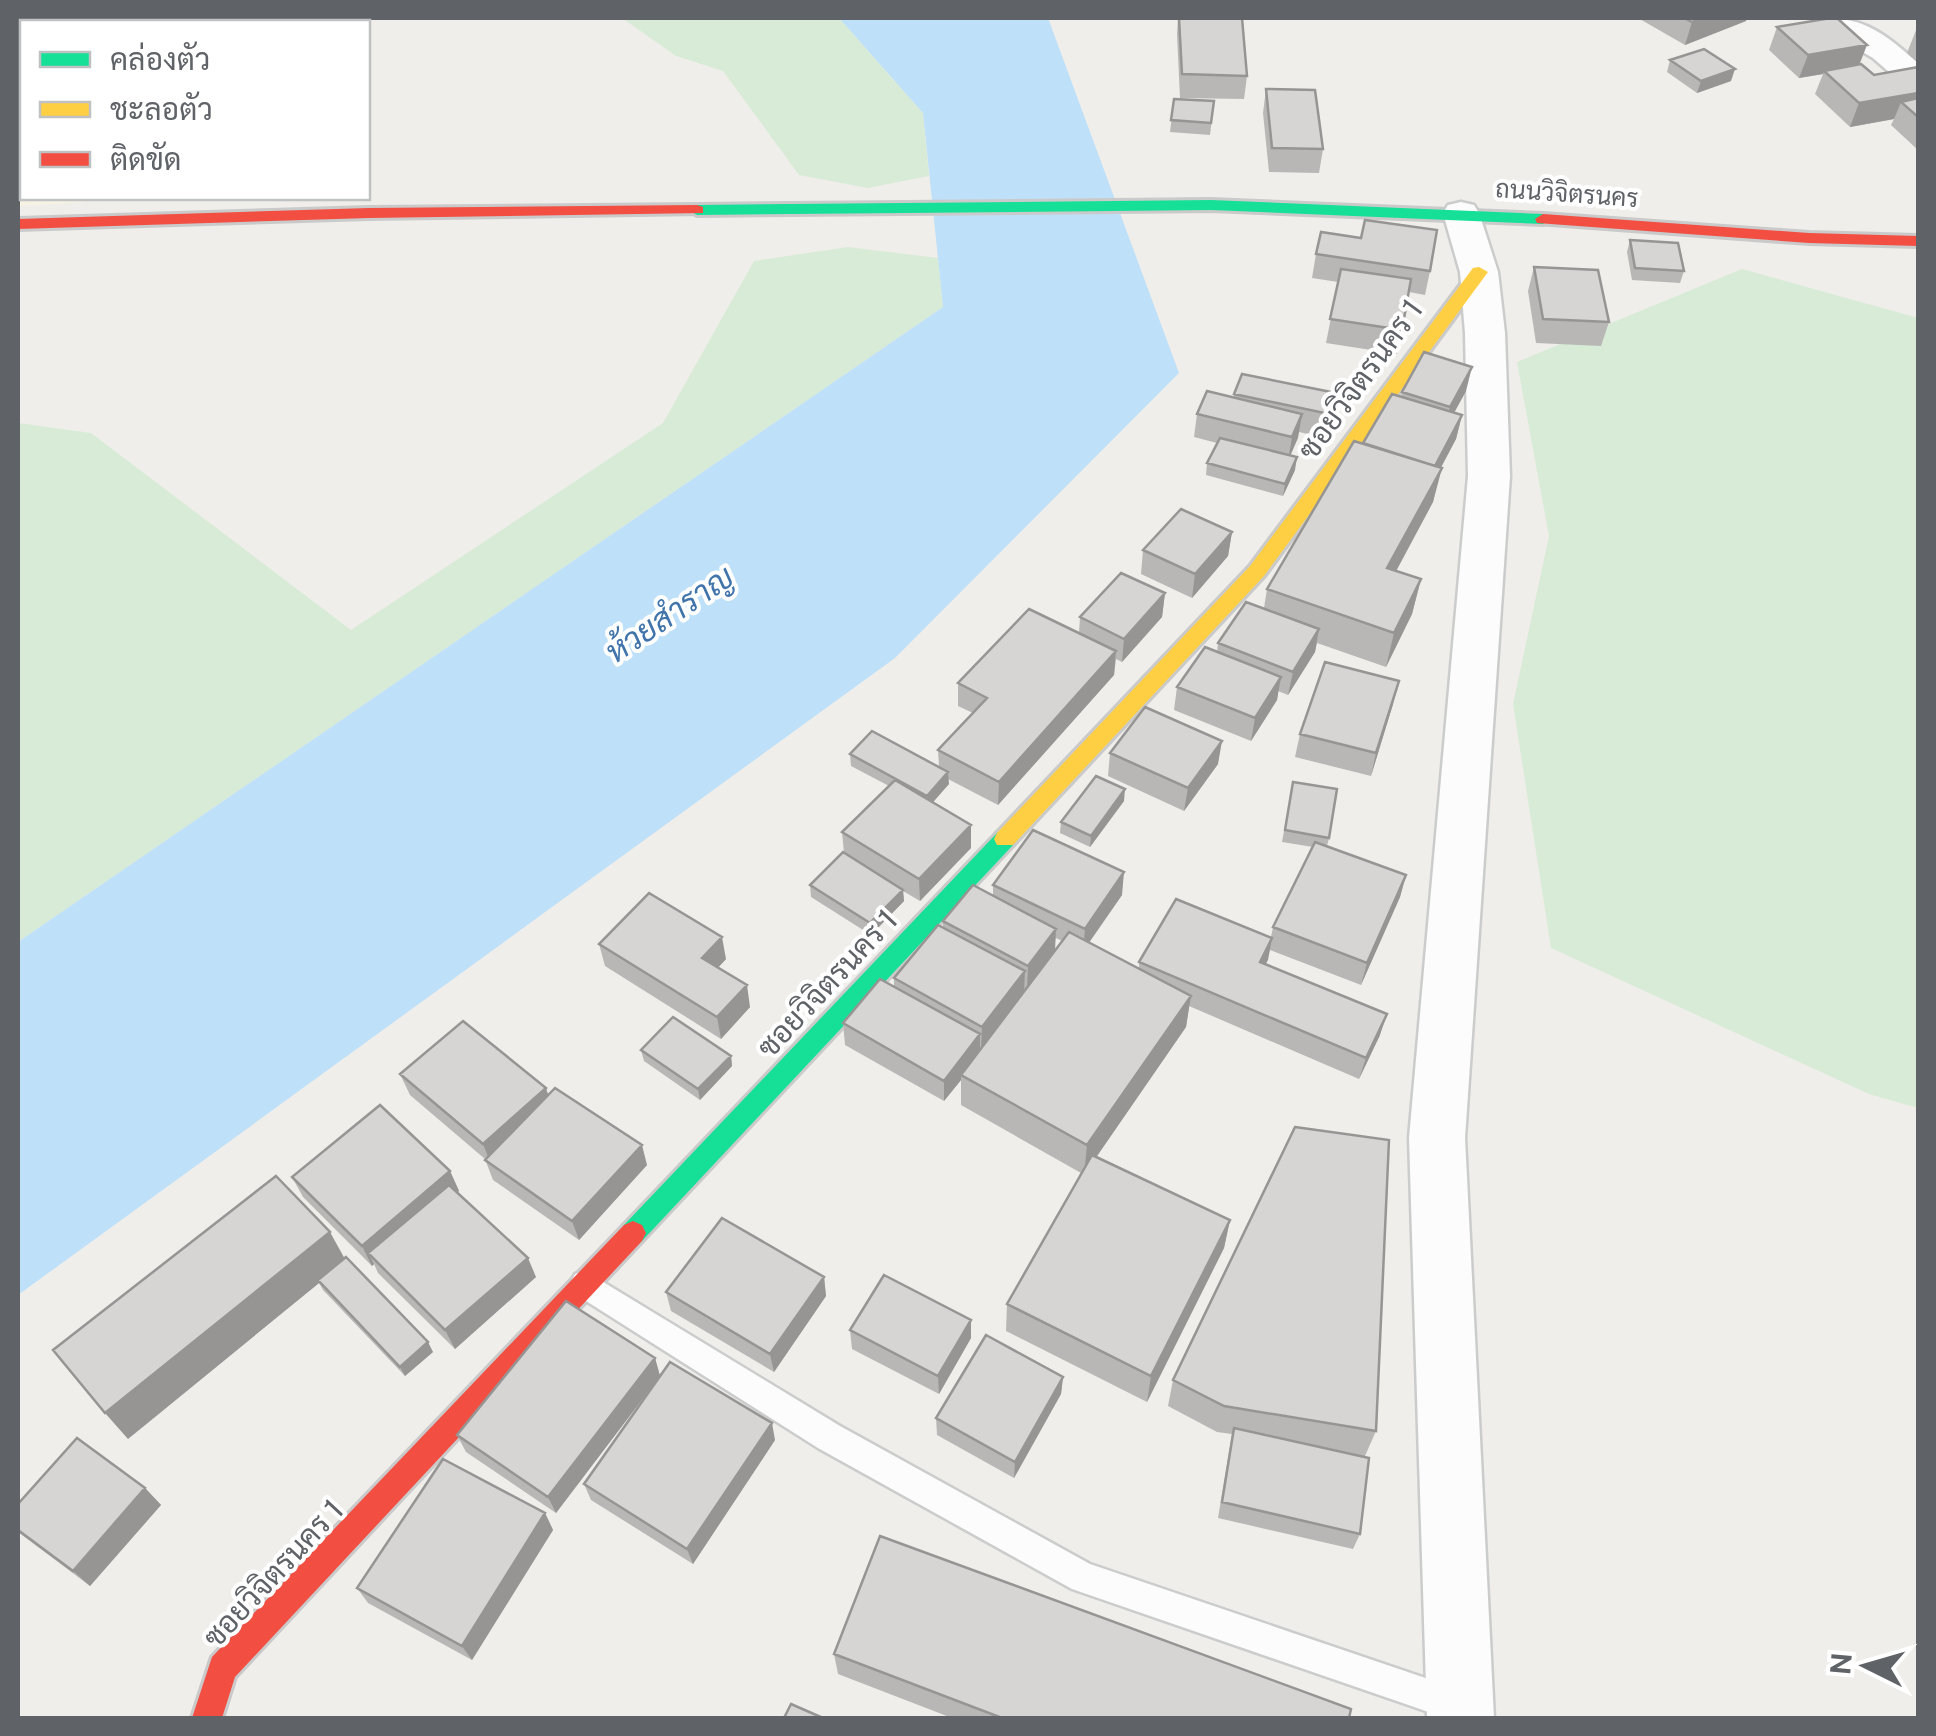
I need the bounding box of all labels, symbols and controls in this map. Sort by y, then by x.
legend [20,20,370,200]
text: คล่องตัว [110,41,210,77]
text: ชะลอตัว [110,91,213,127]
text: ติดขัด [110,141,182,177]
street label: ถนนวิจิตรนคร [1494,173,1640,213]
street label: ซอยวิจิตรนคร 1 [1290,292,1430,466]
water label: ห้วยสำราญ [597,556,741,671]
street label: ซอยวิจิตรนคร 1 [749,902,905,1064]
street label: ซอยวิจิตรนคร 1 [195,1492,351,1654]
north arrow [1816,1616,1916,1716]
text: N [1823,1651,1858,1676]

